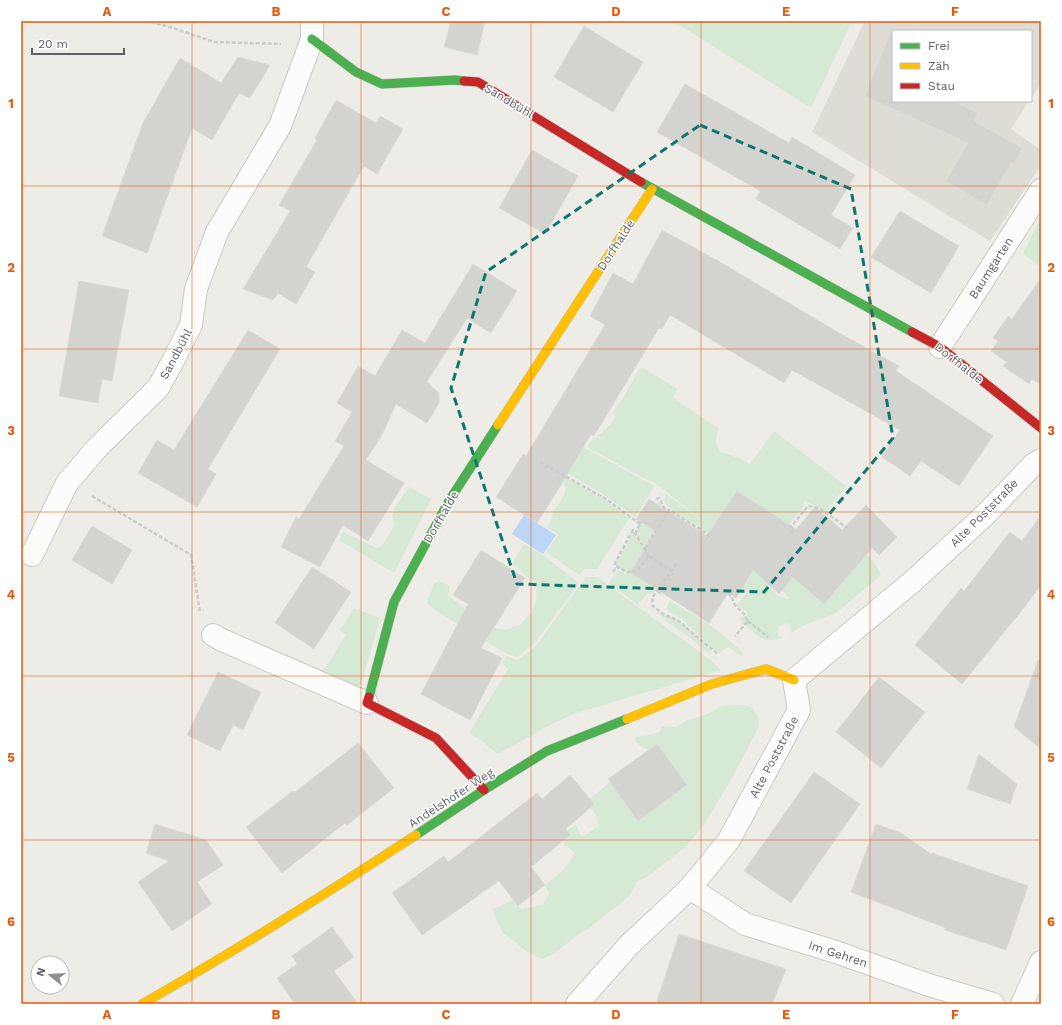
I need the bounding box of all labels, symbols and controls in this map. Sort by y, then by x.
text: A [103,4,112,19]
text: B [272,4,281,19]
text: C [442,4,451,19]
text: D [611,4,621,19]
text: E [782,4,790,19]
text: F [951,4,959,19]
scale bar [32,30,124,56]
legend [892,30,1032,102]
text: 20 m [38,37,68,51]
text: Frei [928,39,950,53]
text: Zäh [928,59,950,73]
text: Stau [928,79,955,93]
street label: Sandbühl [482,81,537,121]
text: 1 [8,96,14,111]
text: 1 [1048,96,1054,111]
street label: Dorfhalde [594,217,638,273]
street label: Baumgarten [966,235,1016,301]
text: 2 [7,260,15,275]
text: 2 [1047,260,1055,275]
street label: Sandbühl [157,326,195,382]
street label: Dorfhalde [932,340,986,386]
text: 3 [7,423,15,438]
text: 3 [1047,423,1055,438]
street label: Alte Poststraße [947,476,1021,550]
street label: Dorfhalde [420,488,462,546]
text: 4 [7,587,16,602]
text: 4 [1047,587,1056,602]
street label: Alte Poststraße [747,714,801,800]
text: 5 [7,750,15,765]
text: 5 [1047,750,1055,765]
street label: Andelshofer Weg [406,765,497,831]
text: 6 [7,914,15,929]
text: 6 [1047,914,1055,929]
street label: Im Gehren [807,938,869,970]
north arrow [30,955,70,995]
text: N [34,966,48,978]
text: A [103,1007,112,1022]
text: B [272,1007,281,1022]
text: C [442,1007,451,1022]
text: D [611,1007,621,1022]
text: E [782,1007,790,1022]
text: F [951,1007,959,1022]

